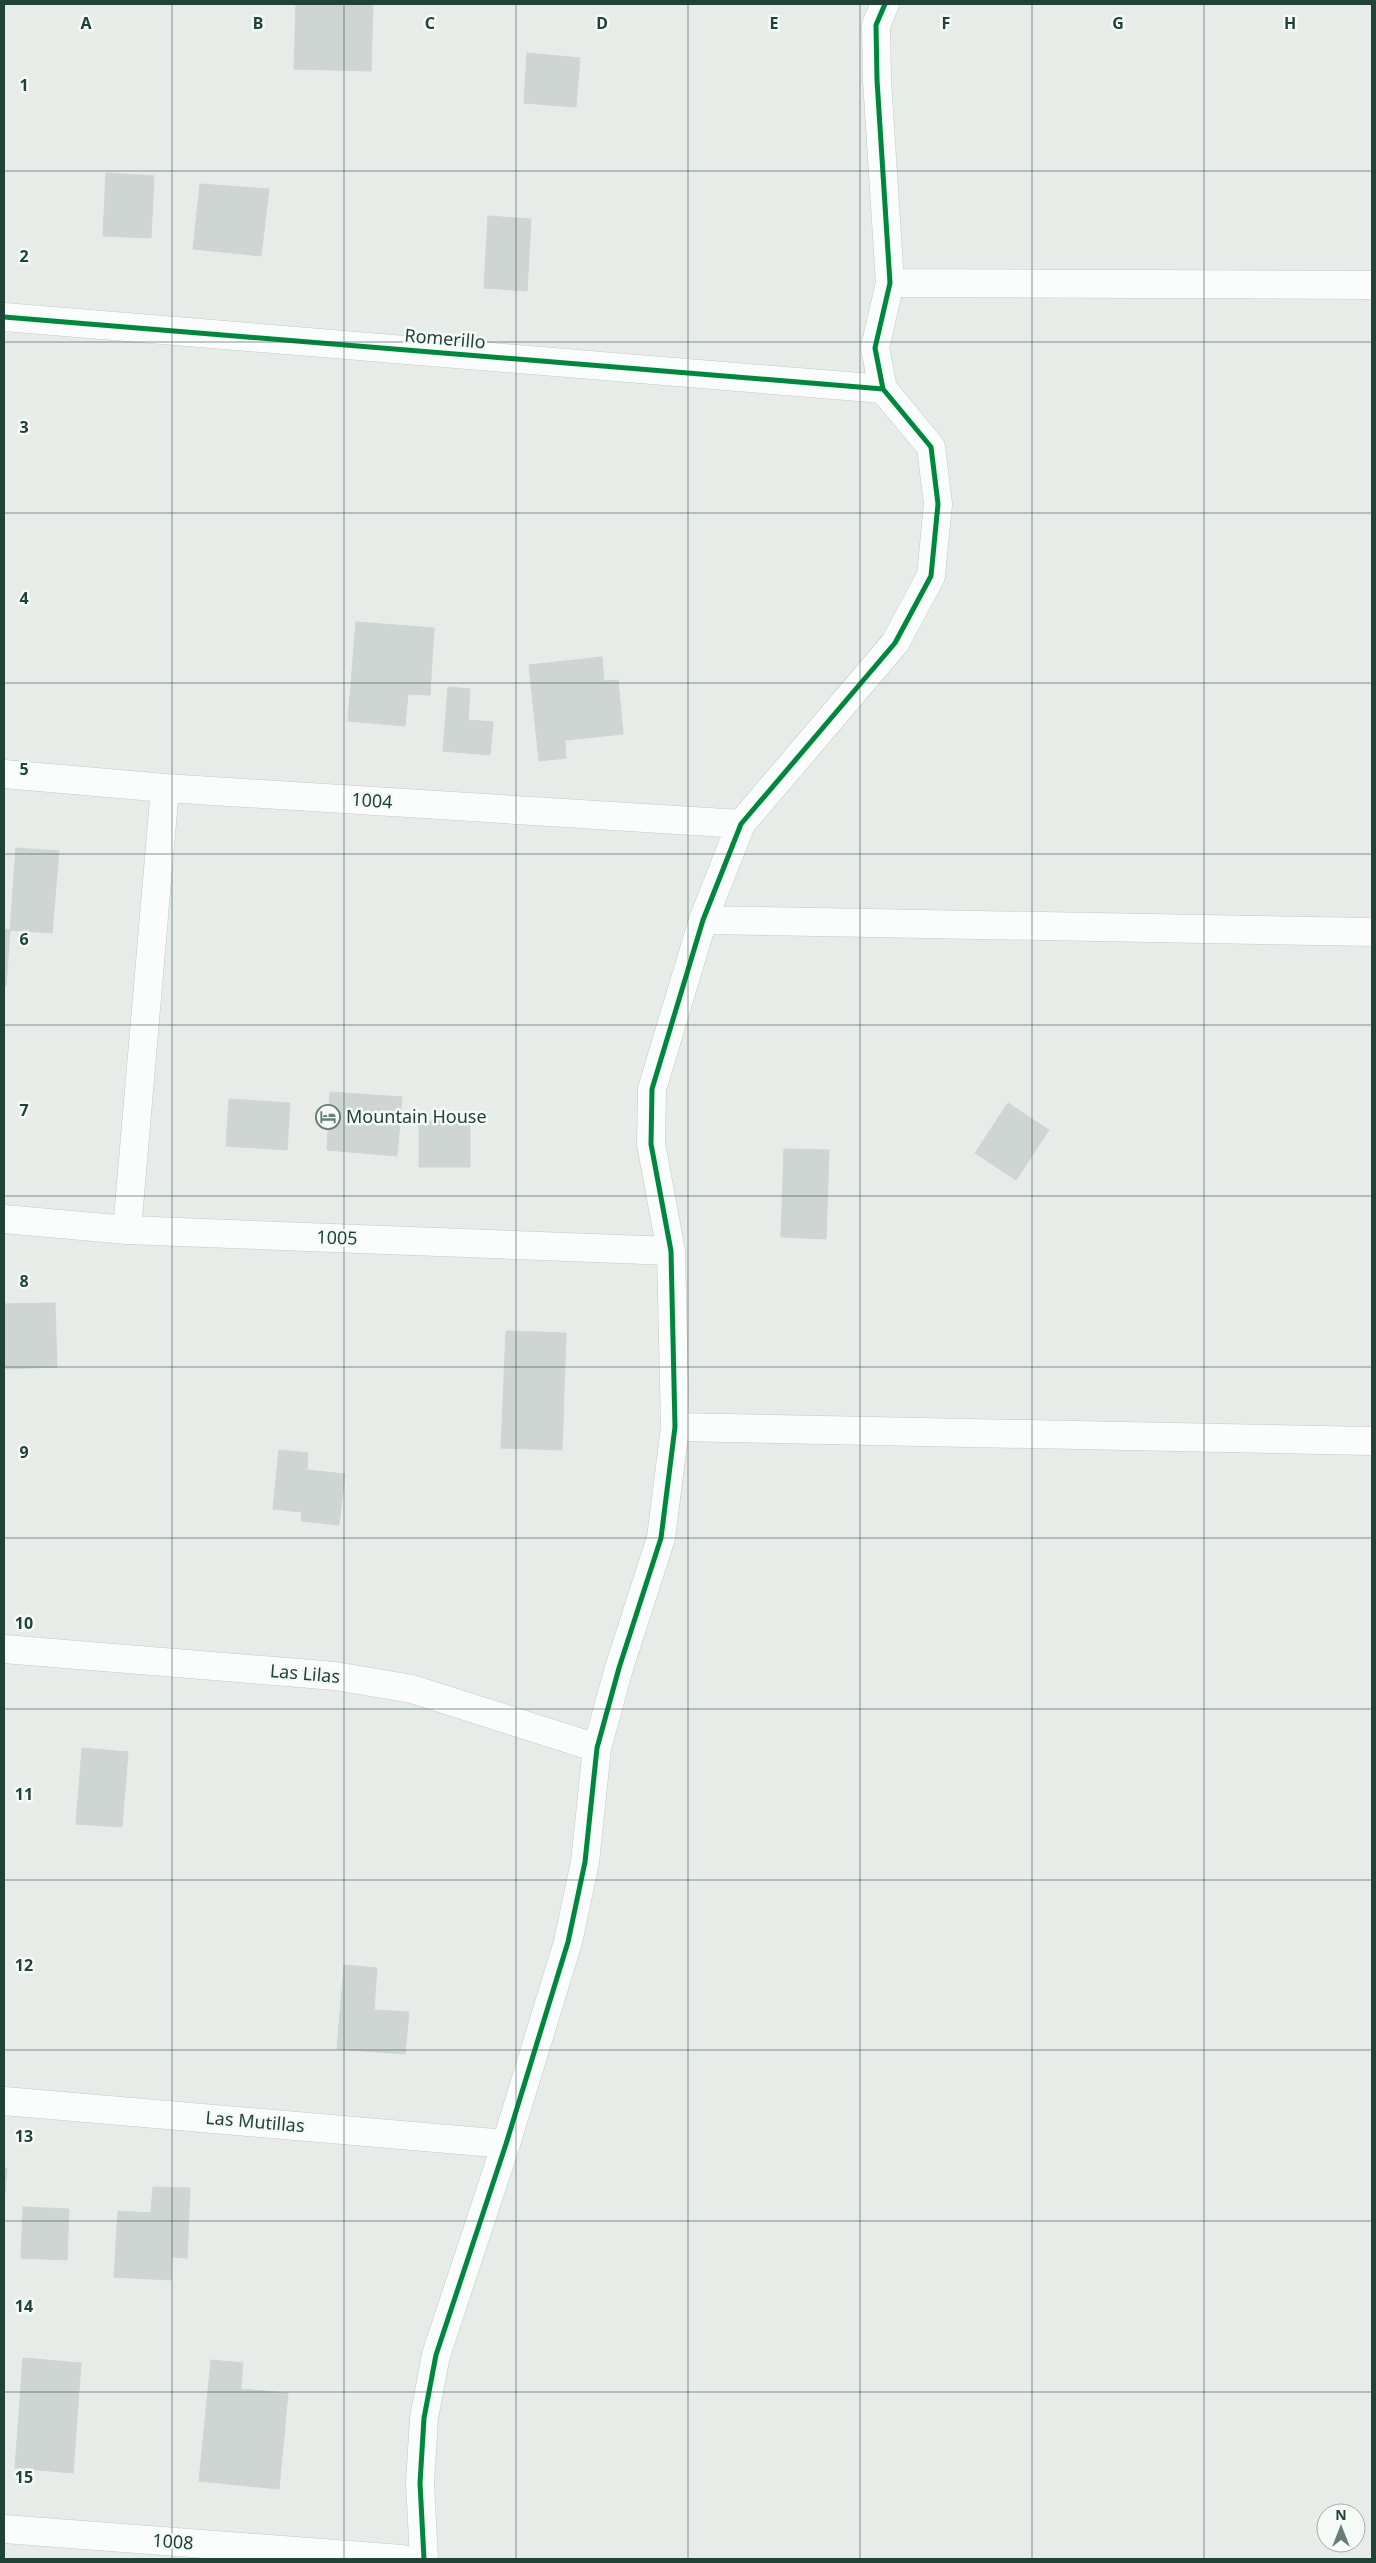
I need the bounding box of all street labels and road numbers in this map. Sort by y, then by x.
street label: Romerillo [404,323,487,354]
street label: 1004 [351,787,393,813]
street label: 1005 [316,1224,358,1250]
street label: Las Lilas [269,1658,341,1688]
street label: Las Mutillas [205,2105,306,2137]
street label: 1008 [152,2528,194,2554]

